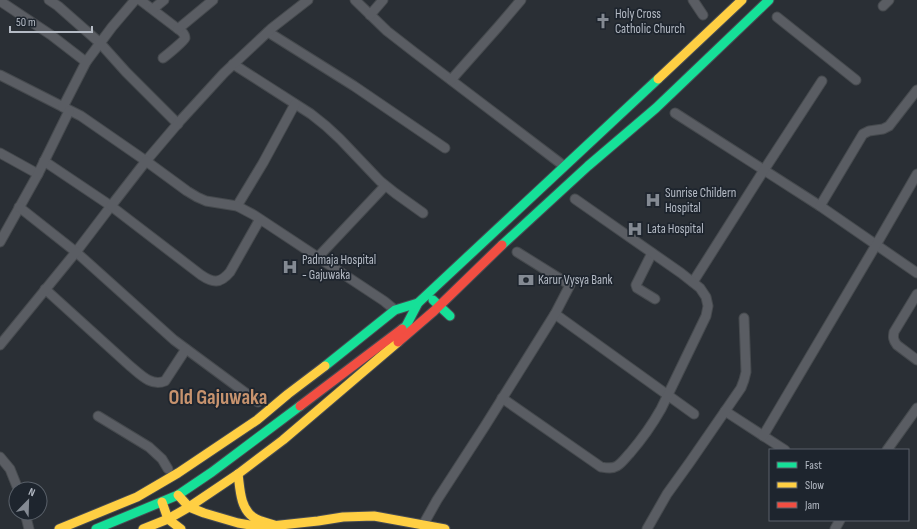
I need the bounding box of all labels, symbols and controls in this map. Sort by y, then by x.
place label: Holy Cross Catholic Church [615,6,685,37]
scale bar [10,8,92,34]
church icon: Holy Cross Catholic Church [594,12,612,30]
text: 50 m [16,15,36,30]
place label: Sunrise Childern Hospital [665,185,736,216]
hospital icon: Sunrise Childern Hospital [644,191,662,209]
hospital icon: Lata Hospital [626,220,644,238]
place label: Lata Hospital [647,221,704,237]
place label: Padmaja Hospital - Gajuwaka [302,252,376,283]
hospital icon: Padmaja Hospital - Gajuwaka [281,258,299,276]
bank icon: Karur Vysya Bank [517,271,535,289]
place label: Karur Vysya Bank [538,272,613,288]
district label: Old Gajuwaka [169,385,267,410]
legend [769,449,909,521]
text: Fast [805,458,822,473]
text: Slow [805,478,824,493]
north arrow [8,481,48,521]
text: N [26,485,37,499]
text: Jam [804,498,820,513]

